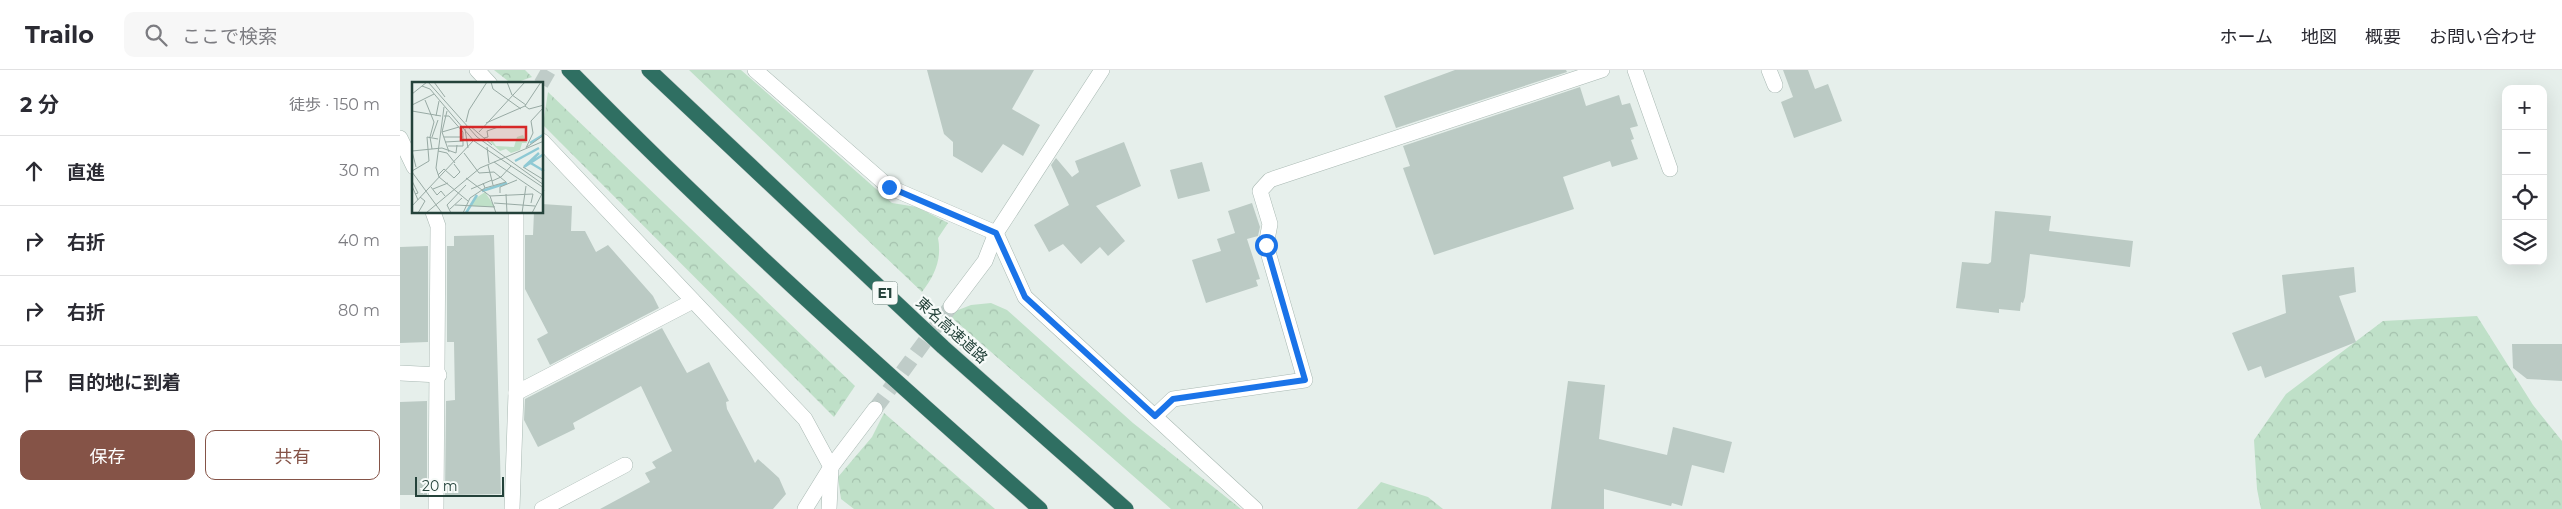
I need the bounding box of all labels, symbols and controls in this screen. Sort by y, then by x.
search box [124,12,474,57]
text: Trailo [25,20,94,49]
icon: search [142,21,170,49]
text: ここで検索 [182,25,277,48]
text: ホーム [2220,26,2273,48]
text: 地図 [2301,26,2337,48]
text: 概要 [2365,26,2401,48]
text: お問い合わせ [2429,26,2537,48]
inset map [412,82,544,214]
map controls [2502,85,2547,265]
button: + [2502,85,2547,130]
text: 2 分 [20,92,59,117]
text: 徒歩 · 150 m [289,95,380,114]
button: − [2502,130,2547,175]
icon: ahead [20,157,48,185]
text: 直進 [67,161,105,184]
text: 30 m [339,161,380,180]
button: locate [2502,175,2547,220]
route end [878,176,901,199]
button: layers [2502,220,2547,265]
icon: right [20,227,48,255]
text: 右折 [67,231,105,254]
text: 40 m [338,231,380,250]
route start [1255,234,1278,257]
road number: E1 [872,282,898,304]
street label: 東名高速道路 [912,293,992,367]
icon: right [20,297,48,325]
text: 右折 [67,301,105,324]
text: 80 m [338,301,380,320]
icon: arrive [20,367,48,395]
text: 目的地に到着 [67,371,181,394]
button: 保存 [20,430,195,480]
button: 共有 [205,430,380,480]
scale bar [415,474,504,497]
text: 20 m [422,477,458,495]

